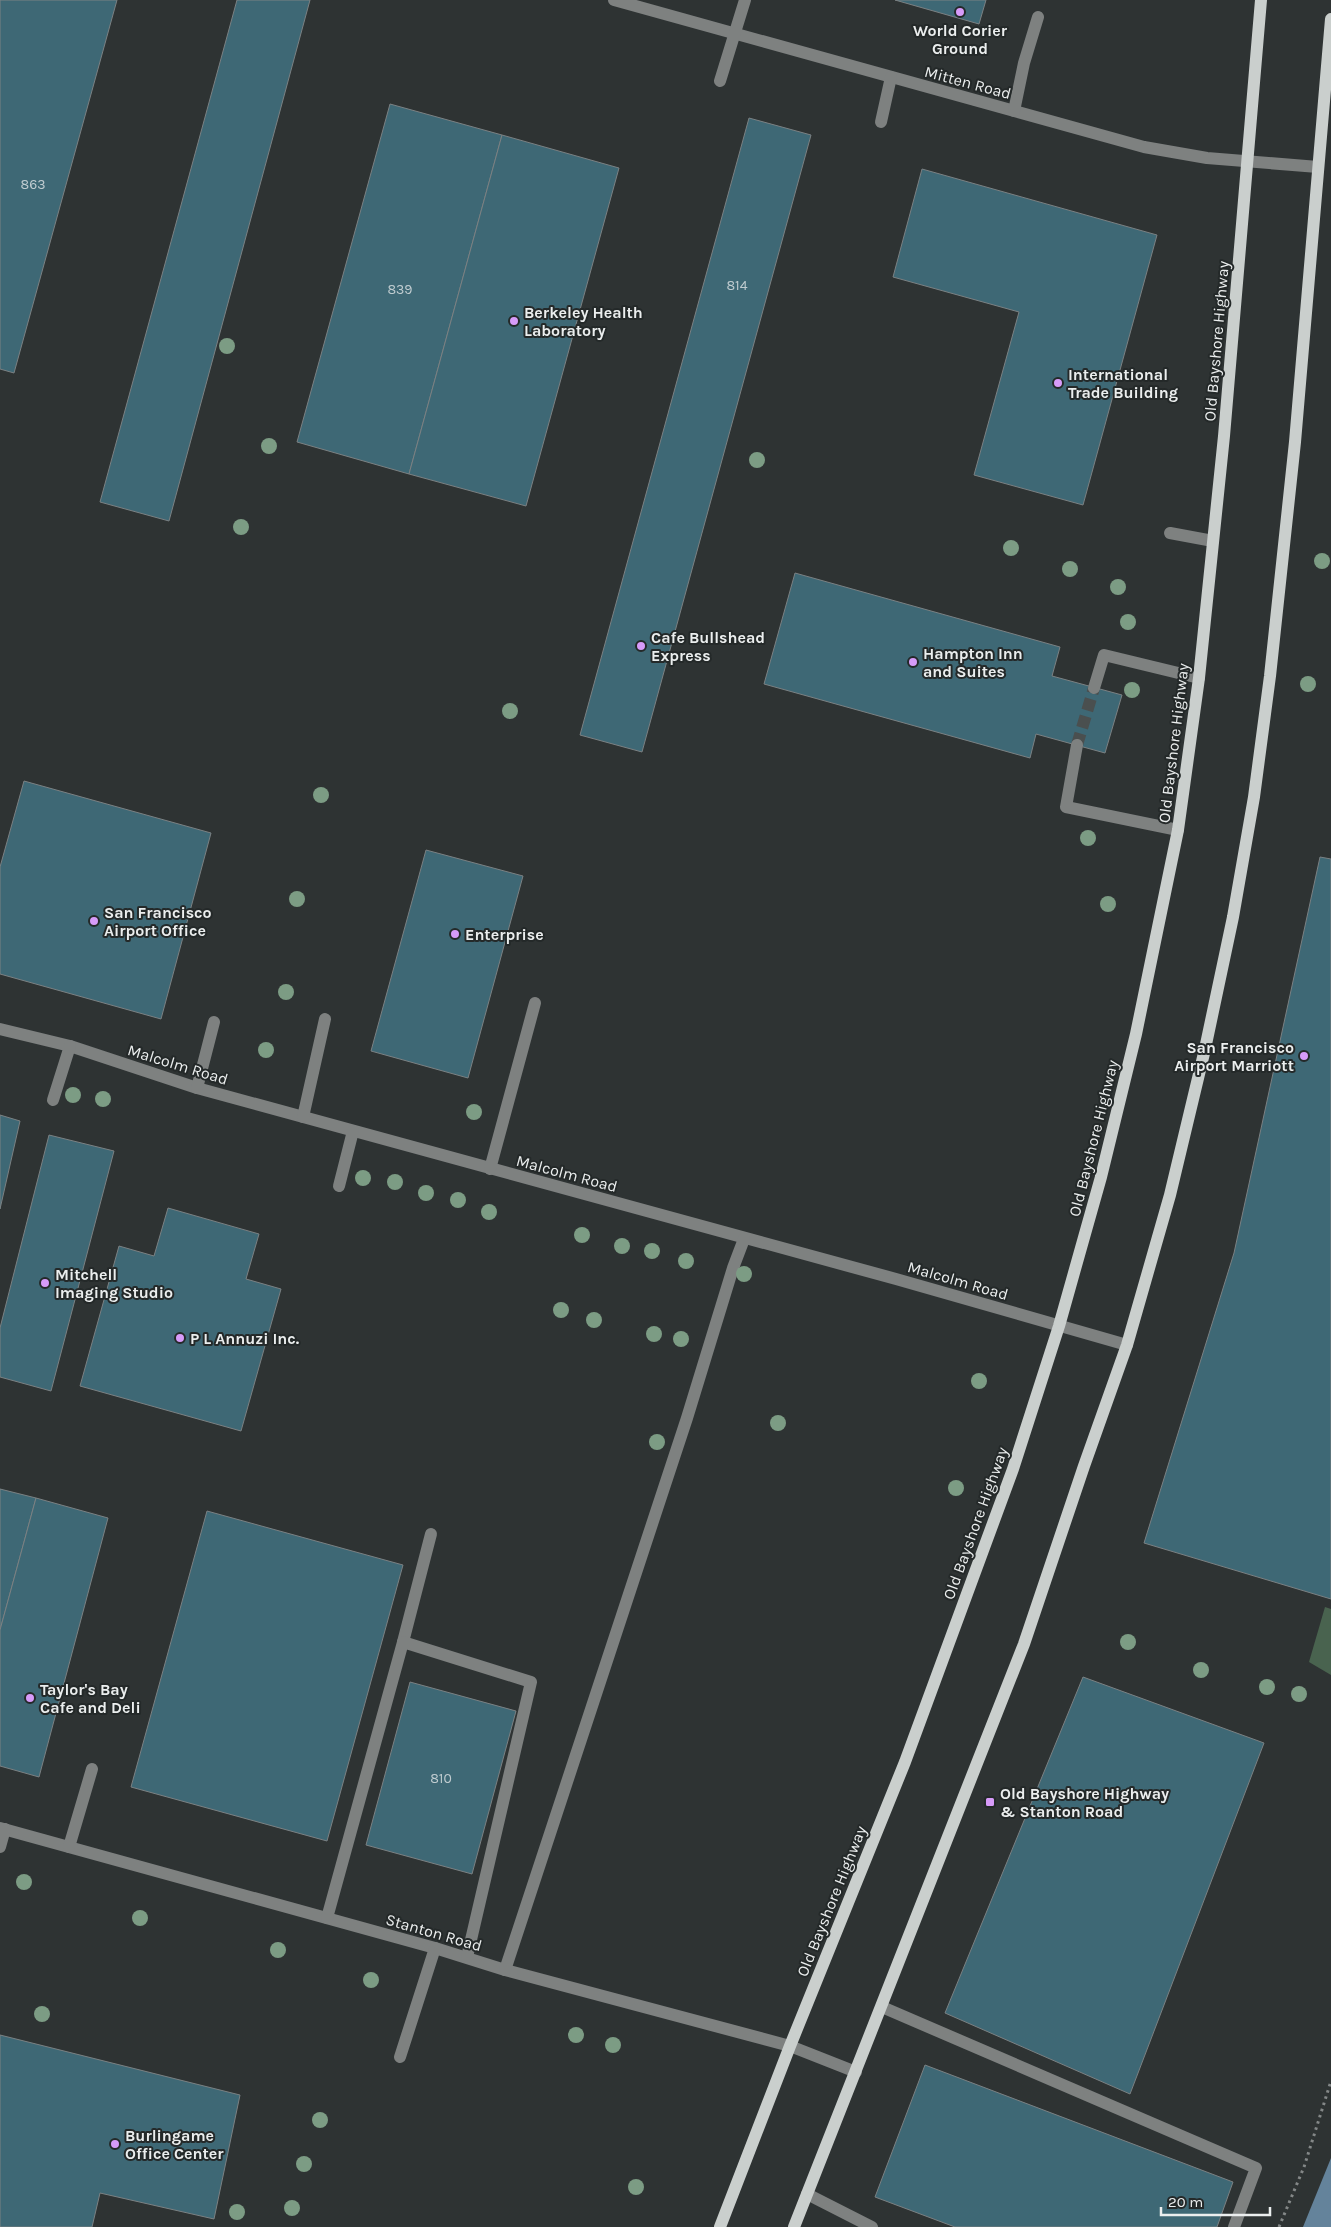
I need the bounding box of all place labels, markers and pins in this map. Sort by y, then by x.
marker: World Corier Ground [954,6,966,18]
place label: World Corier Ground [913,21,1008,58]
place label: Berkeley Health Laboratory [524,303,643,340]
marker: Berkeley Health Laboratory [508,315,520,327]
place label: International Trade Building [1068,365,1178,402]
marker: International Trade Building [1052,377,1064,389]
place label: Cafe Bullshead Express [651,628,765,665]
marker: Cafe Bullshead Express [635,640,647,652]
place label: Hampton Inn and Suites [923,644,1023,681]
marker: Hampton Inn and Suites [907,656,919,668]
place label: San Francisco Airport Office [104,903,212,940]
marker: San Francisco Airport Office [88,915,100,927]
place label: Enterprise [465,925,544,944]
marker: Enterprise [449,928,461,940]
place label: San Francisco Airport Marriott [1174,1038,1294,1075]
marker: San Francisco Airport Marriott [1298,1050,1310,1062]
place label: Mitchell Imaging Studio [55,1265,173,1302]
marker: Mitchell Imaging Studio [39,1277,51,1289]
place label: P L Annuzi Inc. [190,1329,300,1348]
marker: P L Annuzi Inc. [174,1332,186,1344]
place label: Taylor's Bay Cafe and Deli [40,1680,141,1717]
marker: Taylor's Bay Cafe and Deli [24,1692,36,1704]
place label: Old Bayshore Highway & Stanton Road [1000,1784,1169,1821]
marker: Old Bayshore Highway & Stanton Road [984,1796,996,1808]
place label: Burlingame Office Center [125,2126,224,2163]
marker: Burlingame Office Center [109,2138,121,2150]

